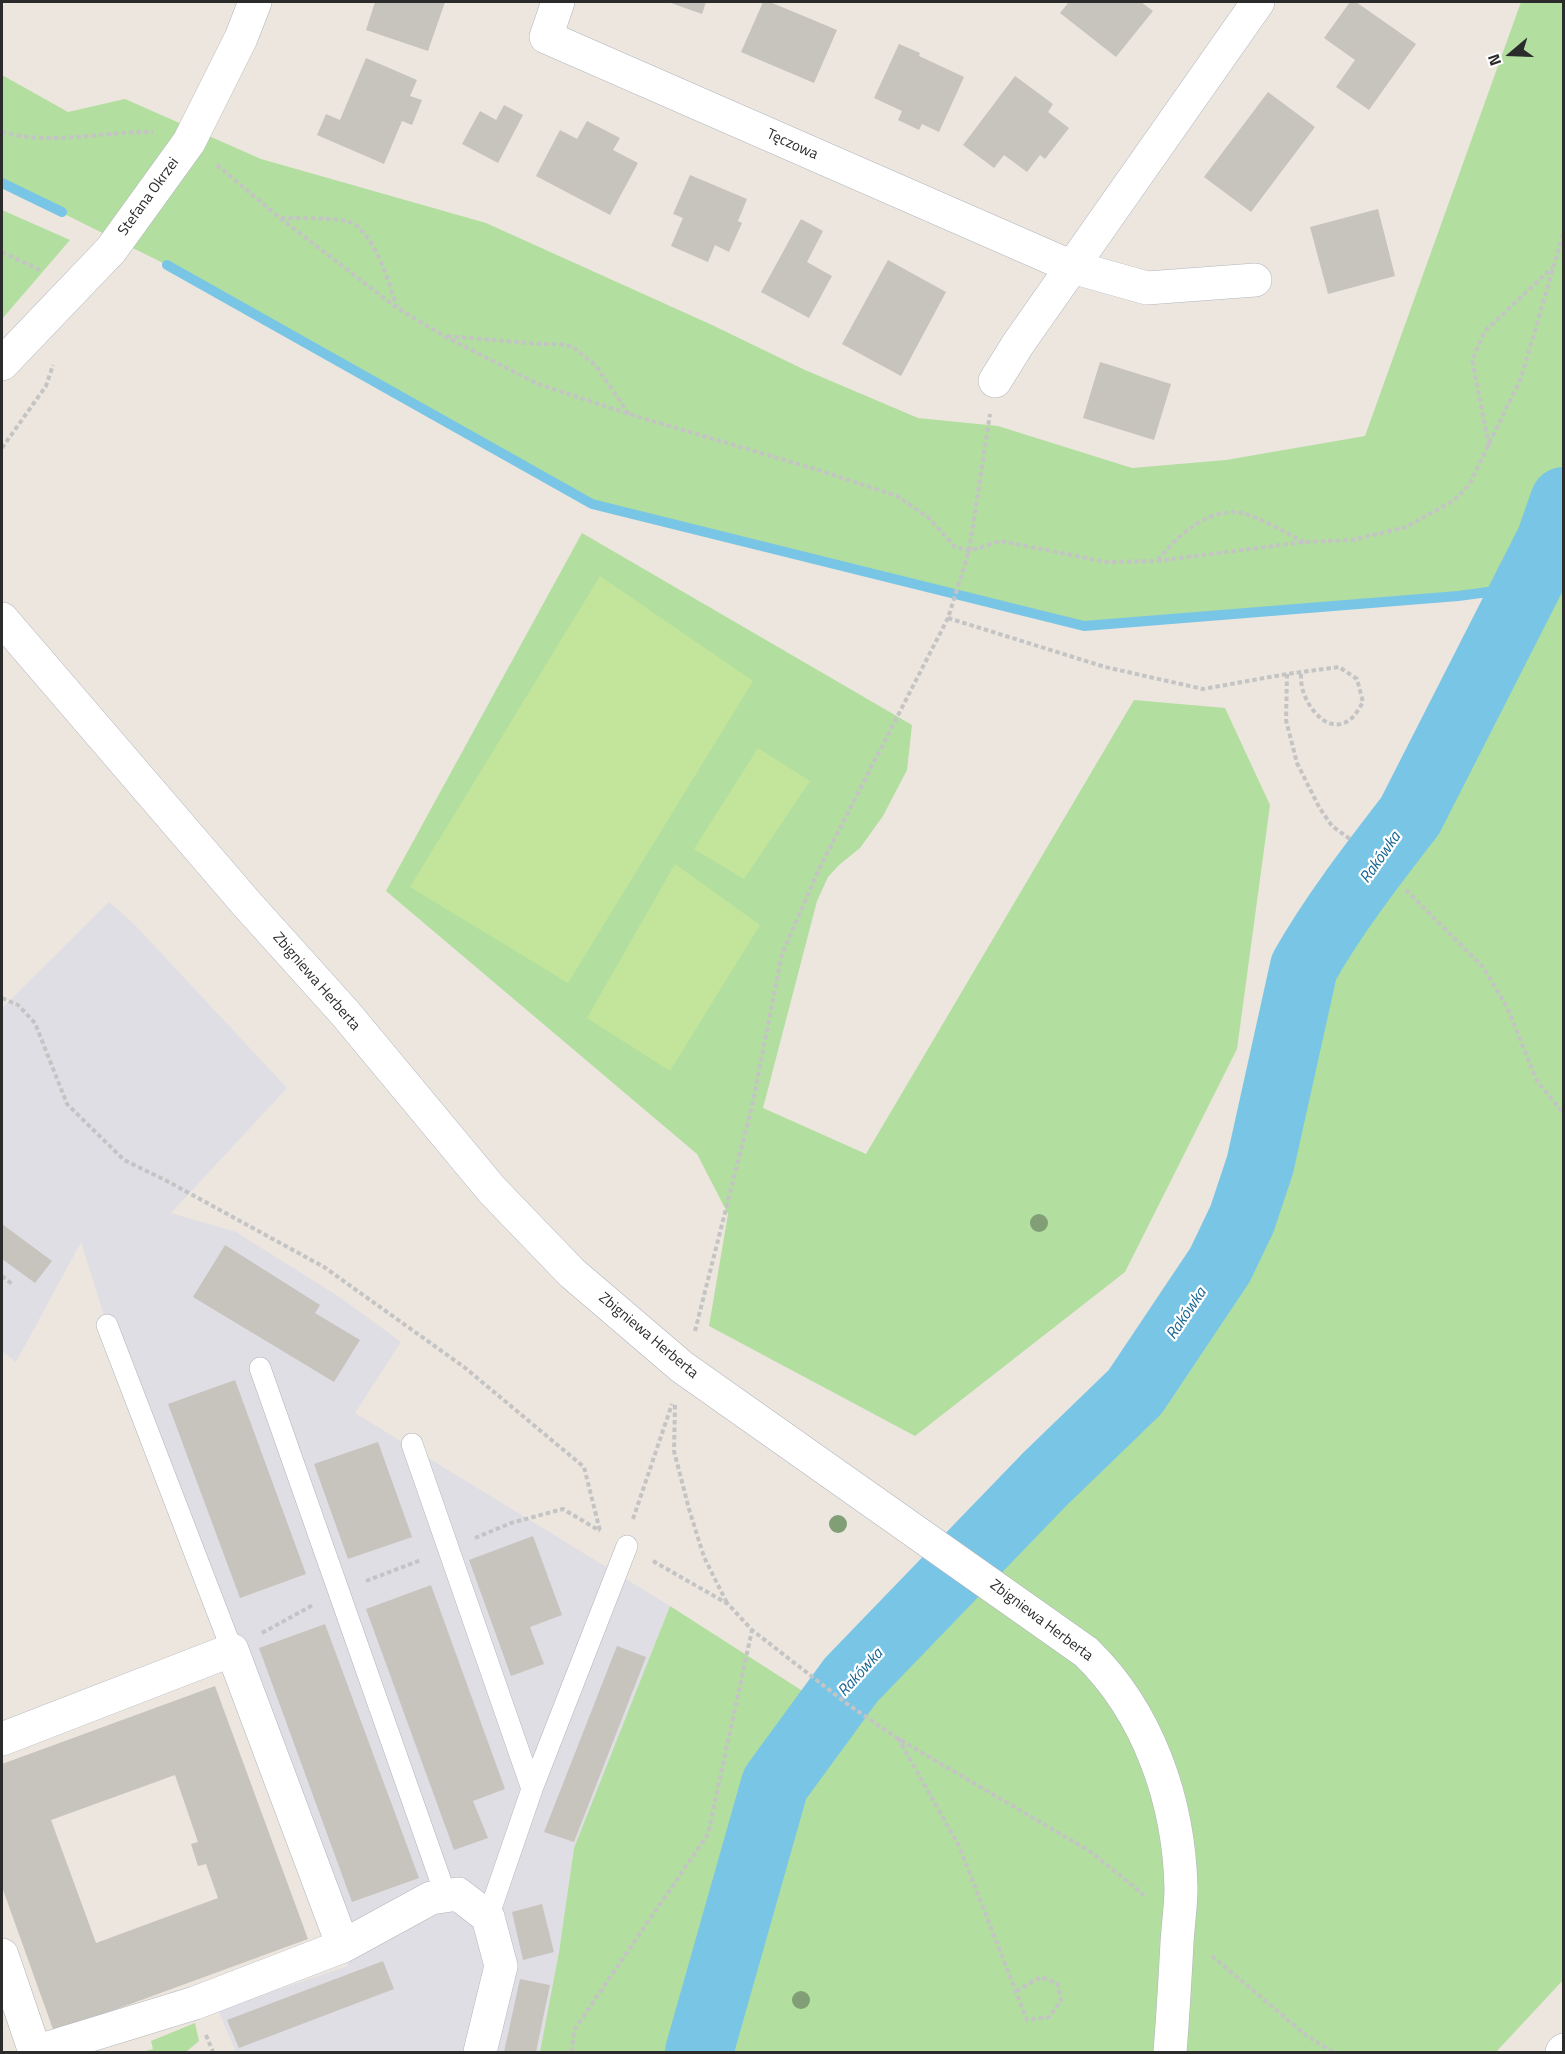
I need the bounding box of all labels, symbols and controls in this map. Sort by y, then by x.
north arrow [1481,24,1541,84]
text: N [1481,51,1507,69]
street label: Tęczowa [764,126,820,164]
street label: Stefana Okrzei [115,154,183,240]
water label: Rakówka [1356,829,1406,887]
street label: Zbigniewa Herberta [268,929,364,1035]
water label: Rakówka [1163,1285,1211,1343]
street label: Zbigniewa Herberta [595,1289,701,1383]
street label: Zbigniewa Herberta [986,1576,1096,1666]
water label: Rakówka [834,1645,888,1701]

